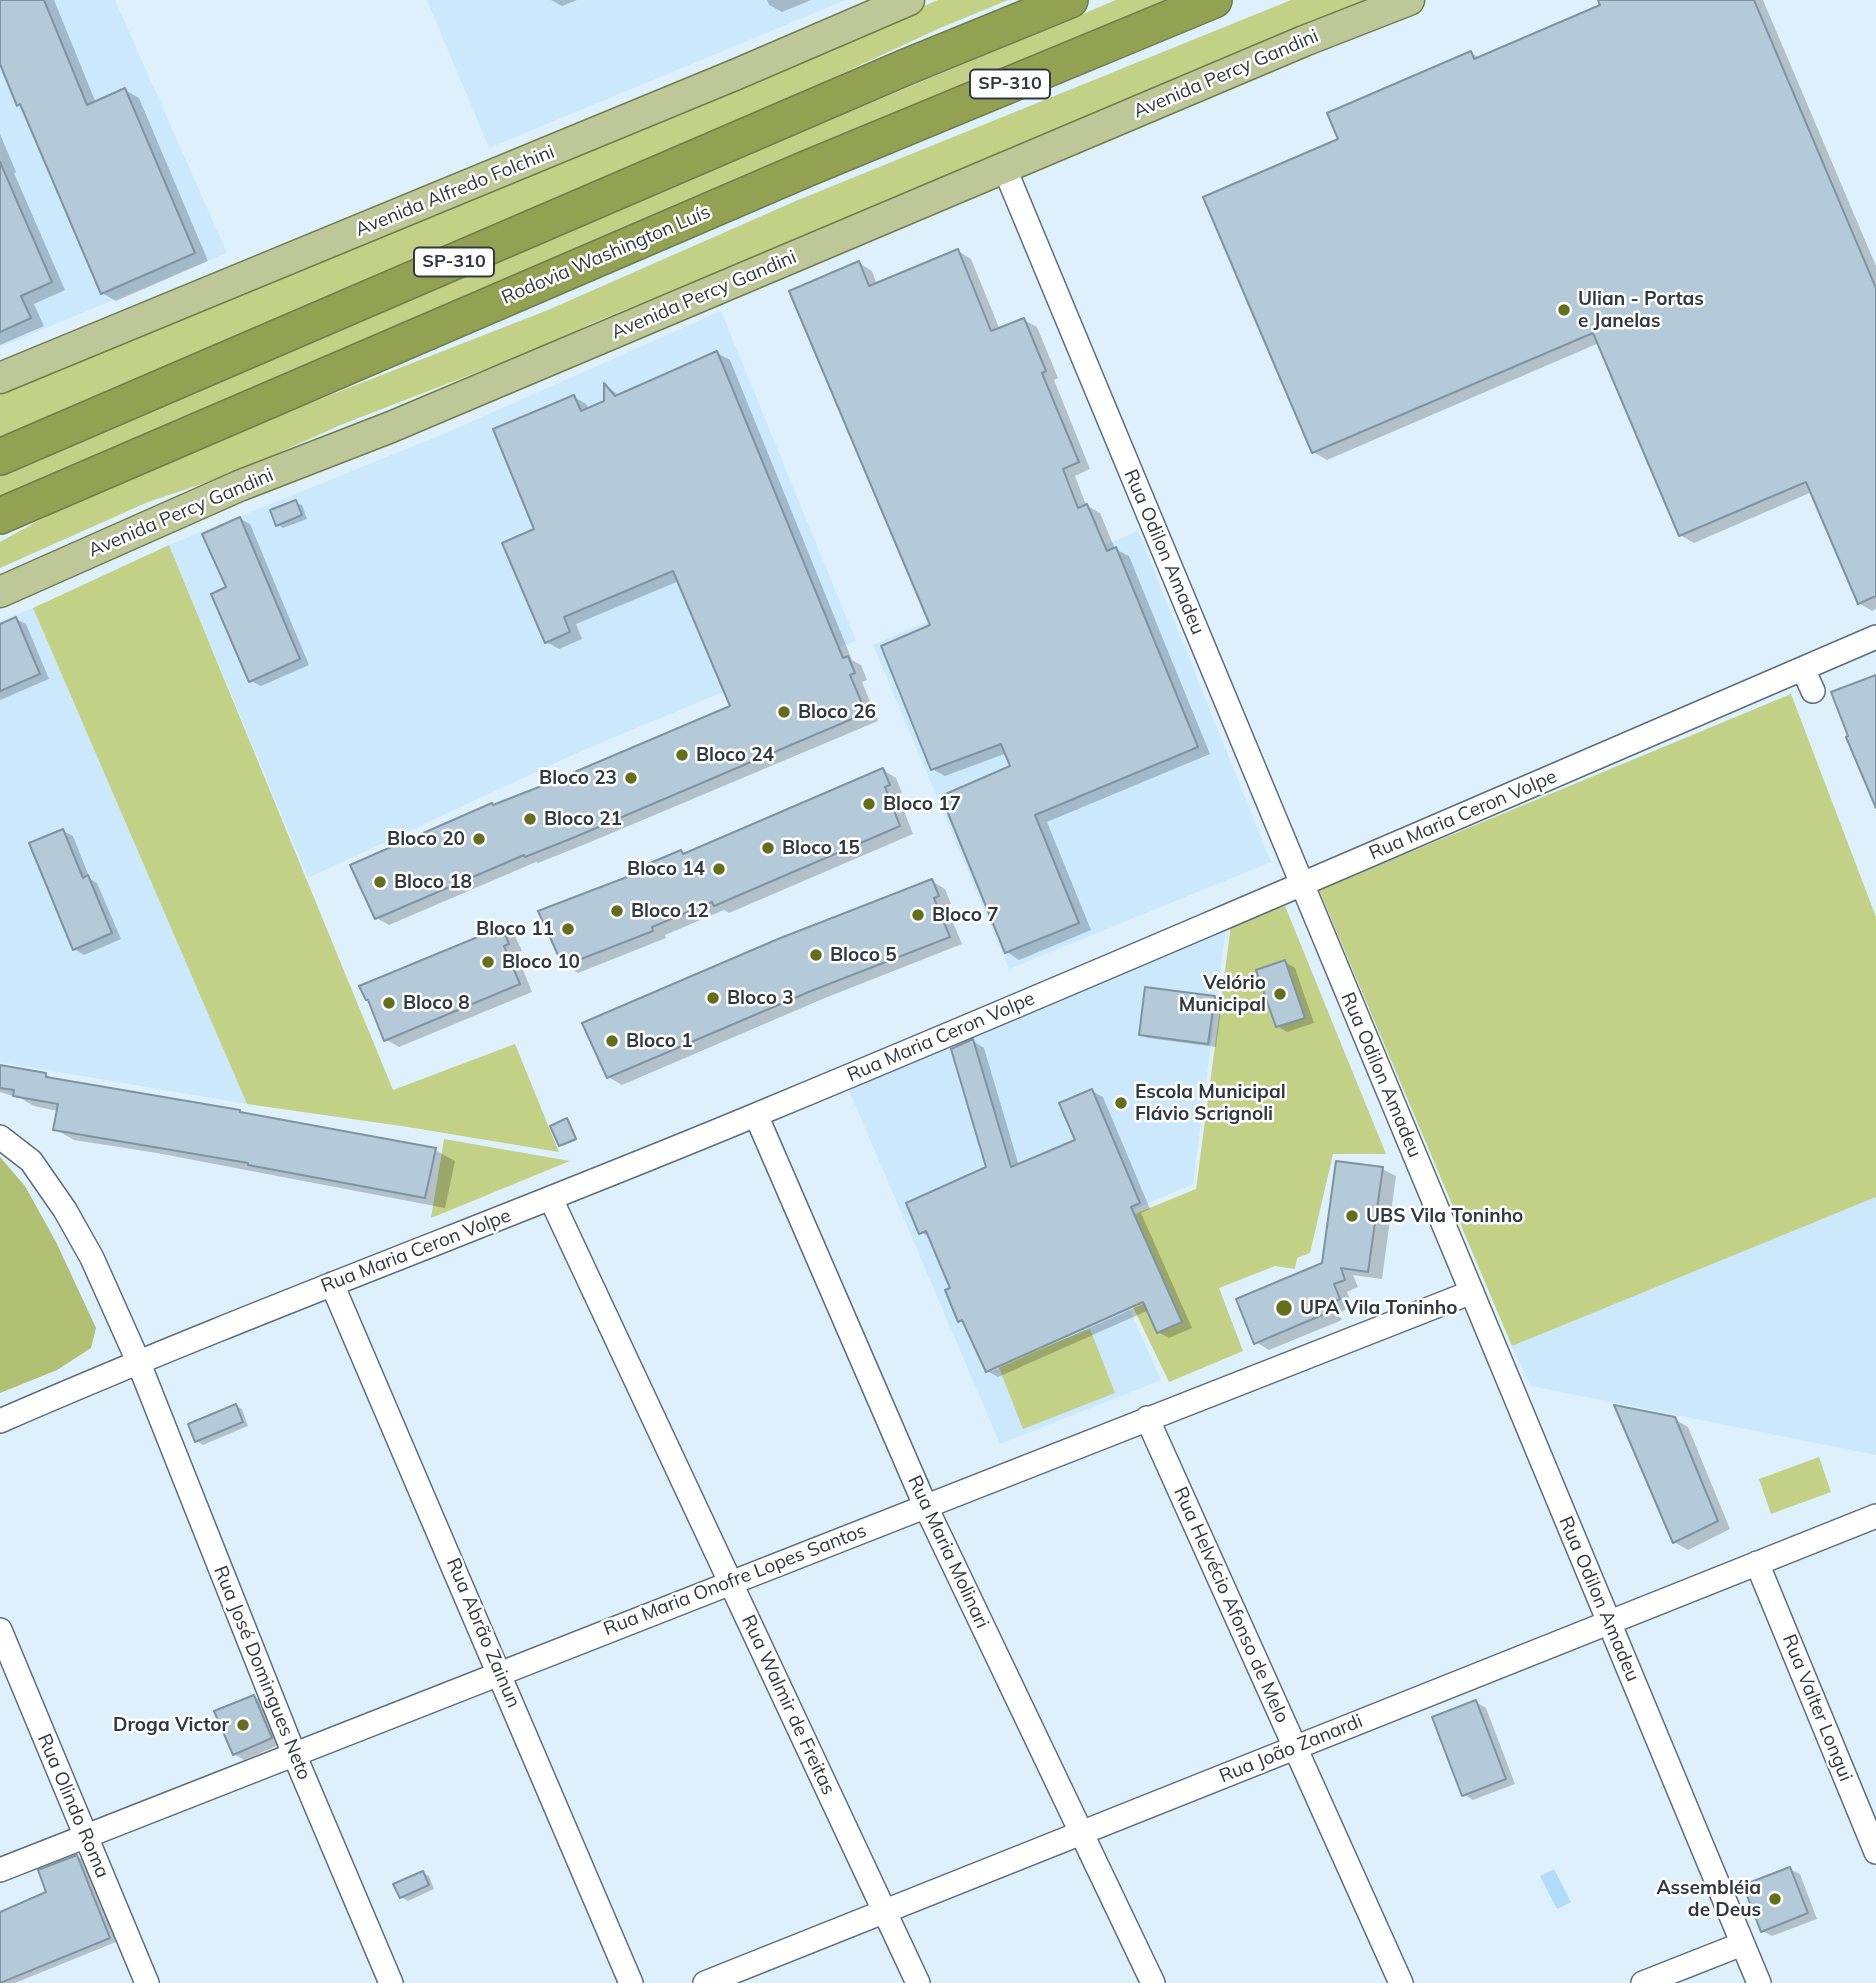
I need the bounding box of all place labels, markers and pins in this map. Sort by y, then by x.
place label: Ulian - Portas e Janelas [1578,288,1704,332]
marker: Ulian - Portas e Janelas [1556,302,1572,318]
place label: Bloco 26 [798,701,876,723]
marker: Bloco 26 [776,704,792,720]
place label: Bloco 24 [696,744,774,766]
marker: Bloco 24 [674,747,690,763]
place label: Bloco 23 [539,767,617,789]
marker: Bloco 23 [623,770,639,786]
place label: Bloco 17 [883,793,961,815]
marker: Bloco 17 [861,796,877,812]
place label: Bloco 21 [544,808,622,830]
marker: Bloco 21 [522,811,538,827]
place label: Bloco 20 [387,828,465,850]
marker: Bloco 20 [471,831,487,847]
place label: Bloco 15 [782,837,860,859]
marker: Bloco 15 [760,840,776,856]
place label: Bloco 14 [627,858,705,880]
marker: Bloco 14 [711,861,727,877]
place label: Bloco 18 [394,871,472,893]
marker: Bloco 18 [372,874,388,890]
place label: Bloco 12 [631,900,709,922]
marker: Bloco 12 [609,903,625,919]
place label: Bloco 7 [932,904,999,926]
marker: Bloco 7 [910,907,926,923]
place label: Bloco 11 [476,918,554,940]
marker: Bloco 11 [560,921,576,937]
place label: Bloco 5 [830,944,897,966]
marker: Bloco 5 [808,947,824,963]
place label: Bloco 10 [502,951,580,973]
marker: Bloco 10 [480,954,496,970]
place label: Velório Municipal [1179,972,1266,1016]
marker: Velório Municipal [1272,986,1288,1002]
place label: Bloco 3 [727,987,794,1009]
marker: Bloco 3 [705,990,721,1006]
place label: Bloco 8 [403,992,470,1014]
marker: Bloco 8 [381,995,397,1011]
place label: Bloco 1 [626,1030,693,1052]
marker: Bloco 1 [604,1033,620,1049]
place label: Escola Municipal Flávio Scrignoli [1135,1081,1286,1125]
marker: Escola Municipal Flávio Scrignoli [1113,1095,1129,1111]
place label: UBS Vila Toninho [1366,1205,1523,1227]
marker: UBS Vila Toninho [1344,1208,1360,1224]
place label: UPA Vila Toninho [1300,1297,1457,1319]
marker: UPA Vila Toninho [1274,1298,1294,1318]
place label: Droga Victor [113,1714,229,1736]
marker: Droga Victor [235,1717,251,1733]
place label: Assembléia de Deus [1656,1877,1761,1921]
marker: Assembléia de Deus [1767,1891,1783,1907]

